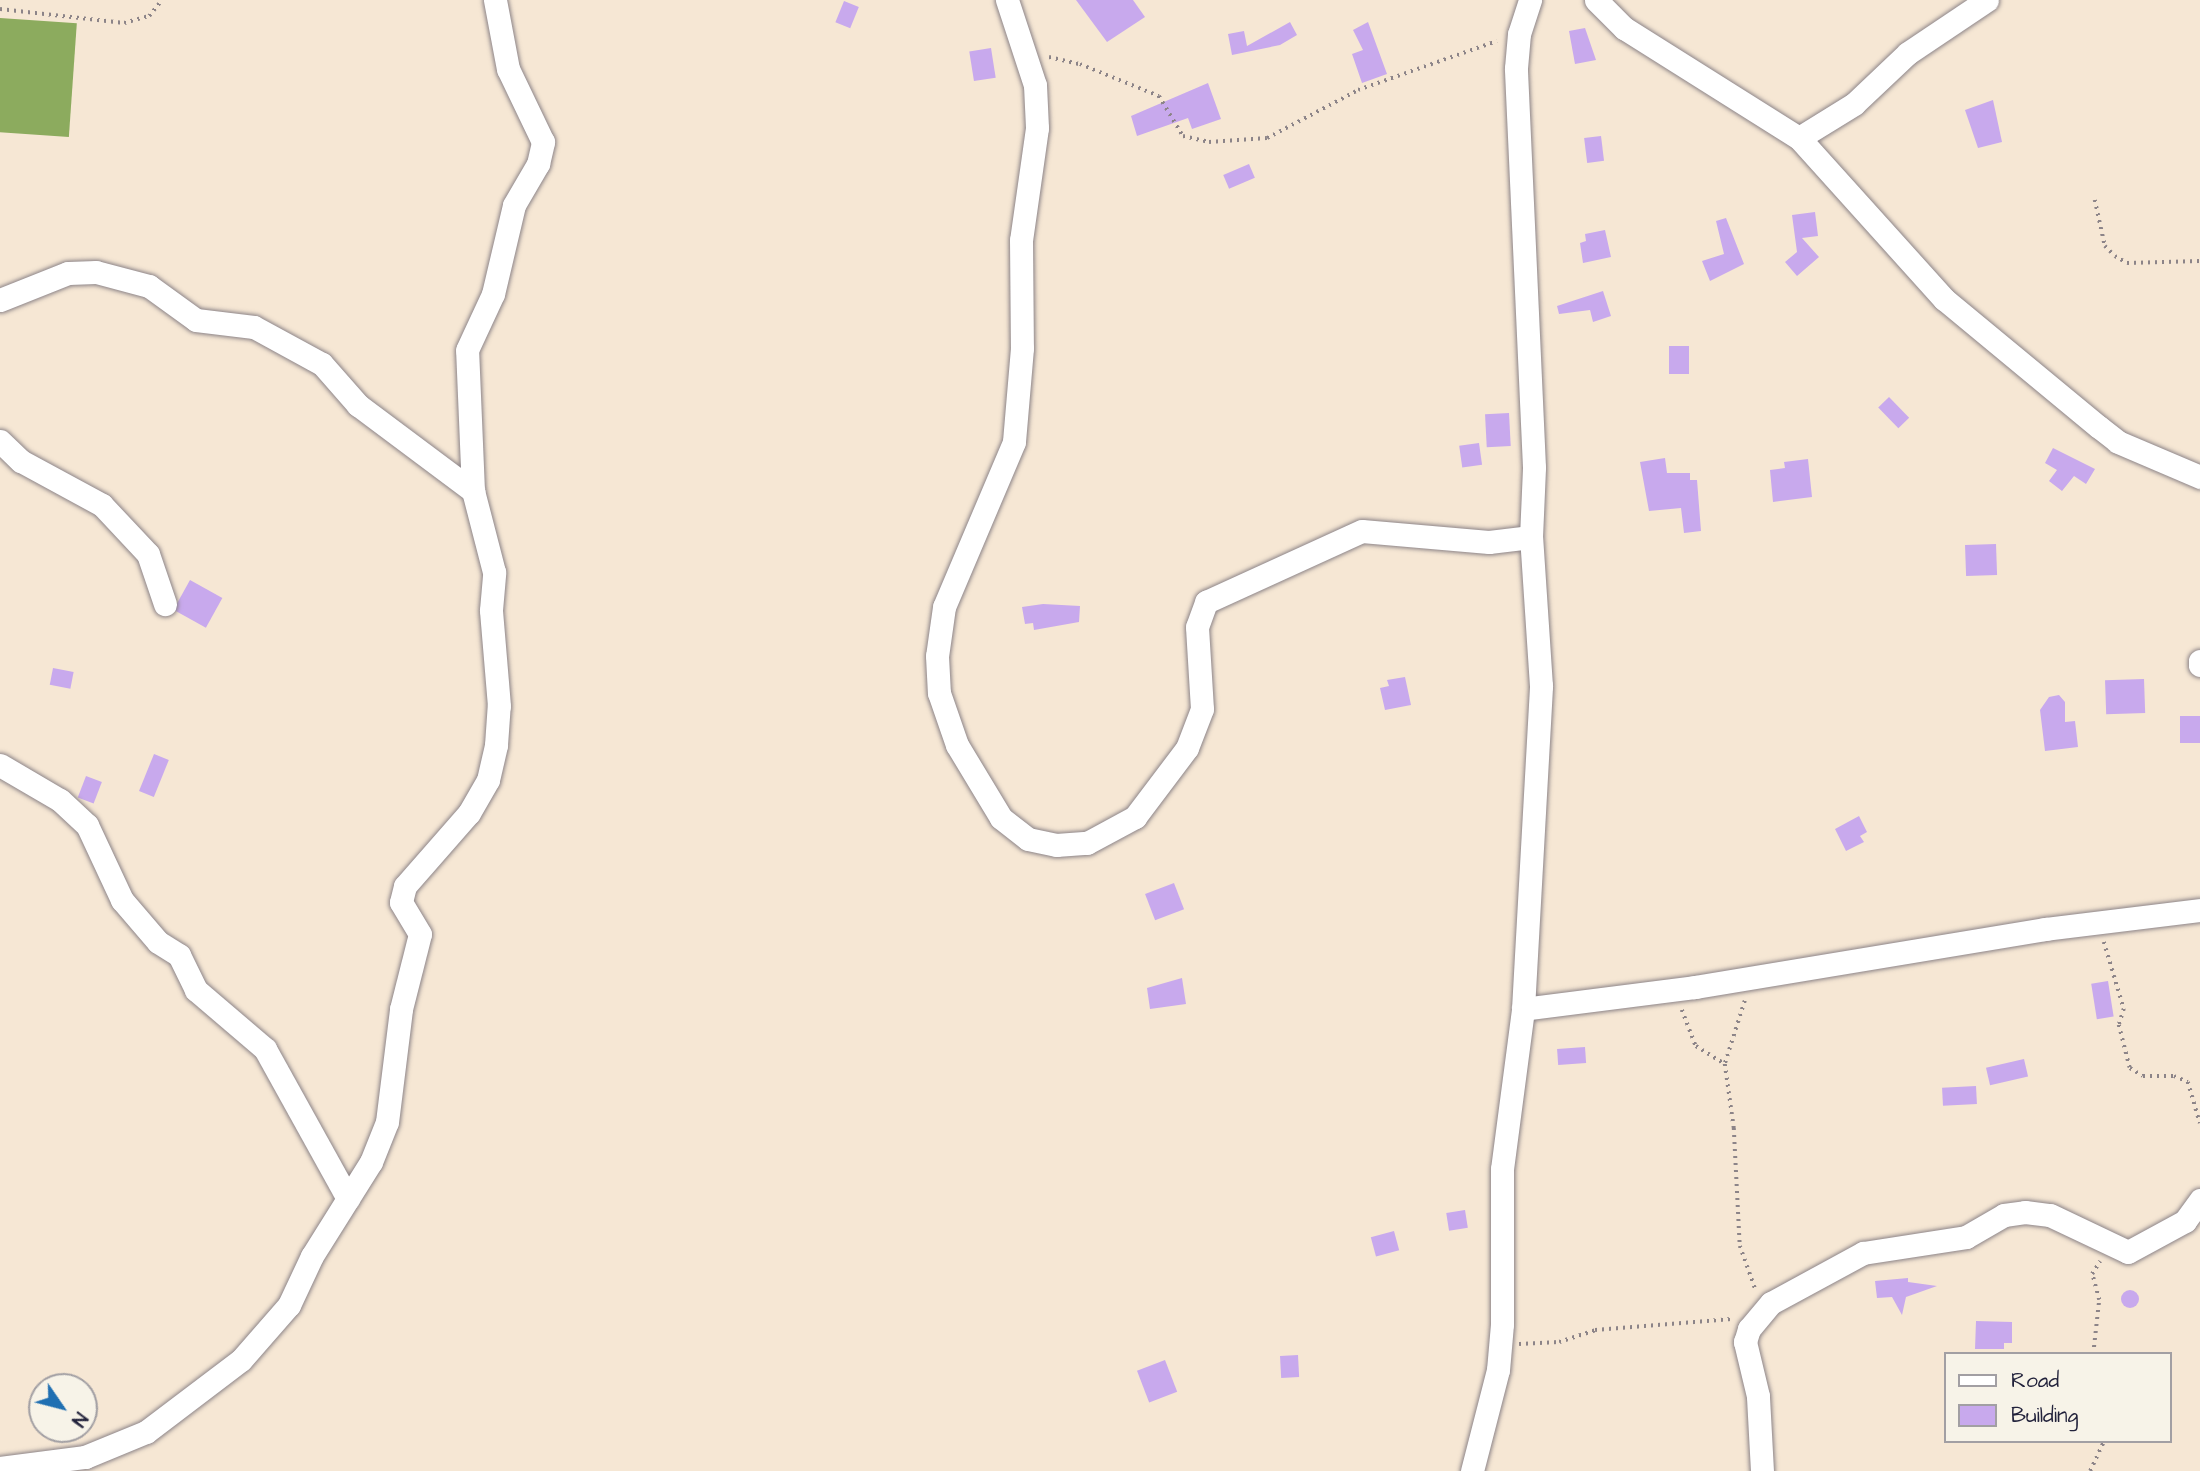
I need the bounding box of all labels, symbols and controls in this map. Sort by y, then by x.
legend [1944,1352,2172,1443]
text: Road [2011,1366,2059,1395]
north arrow [28,1373,98,1443]
text: Building [2011,1401,2078,1430]
text: N [65,1407,93,1432]

